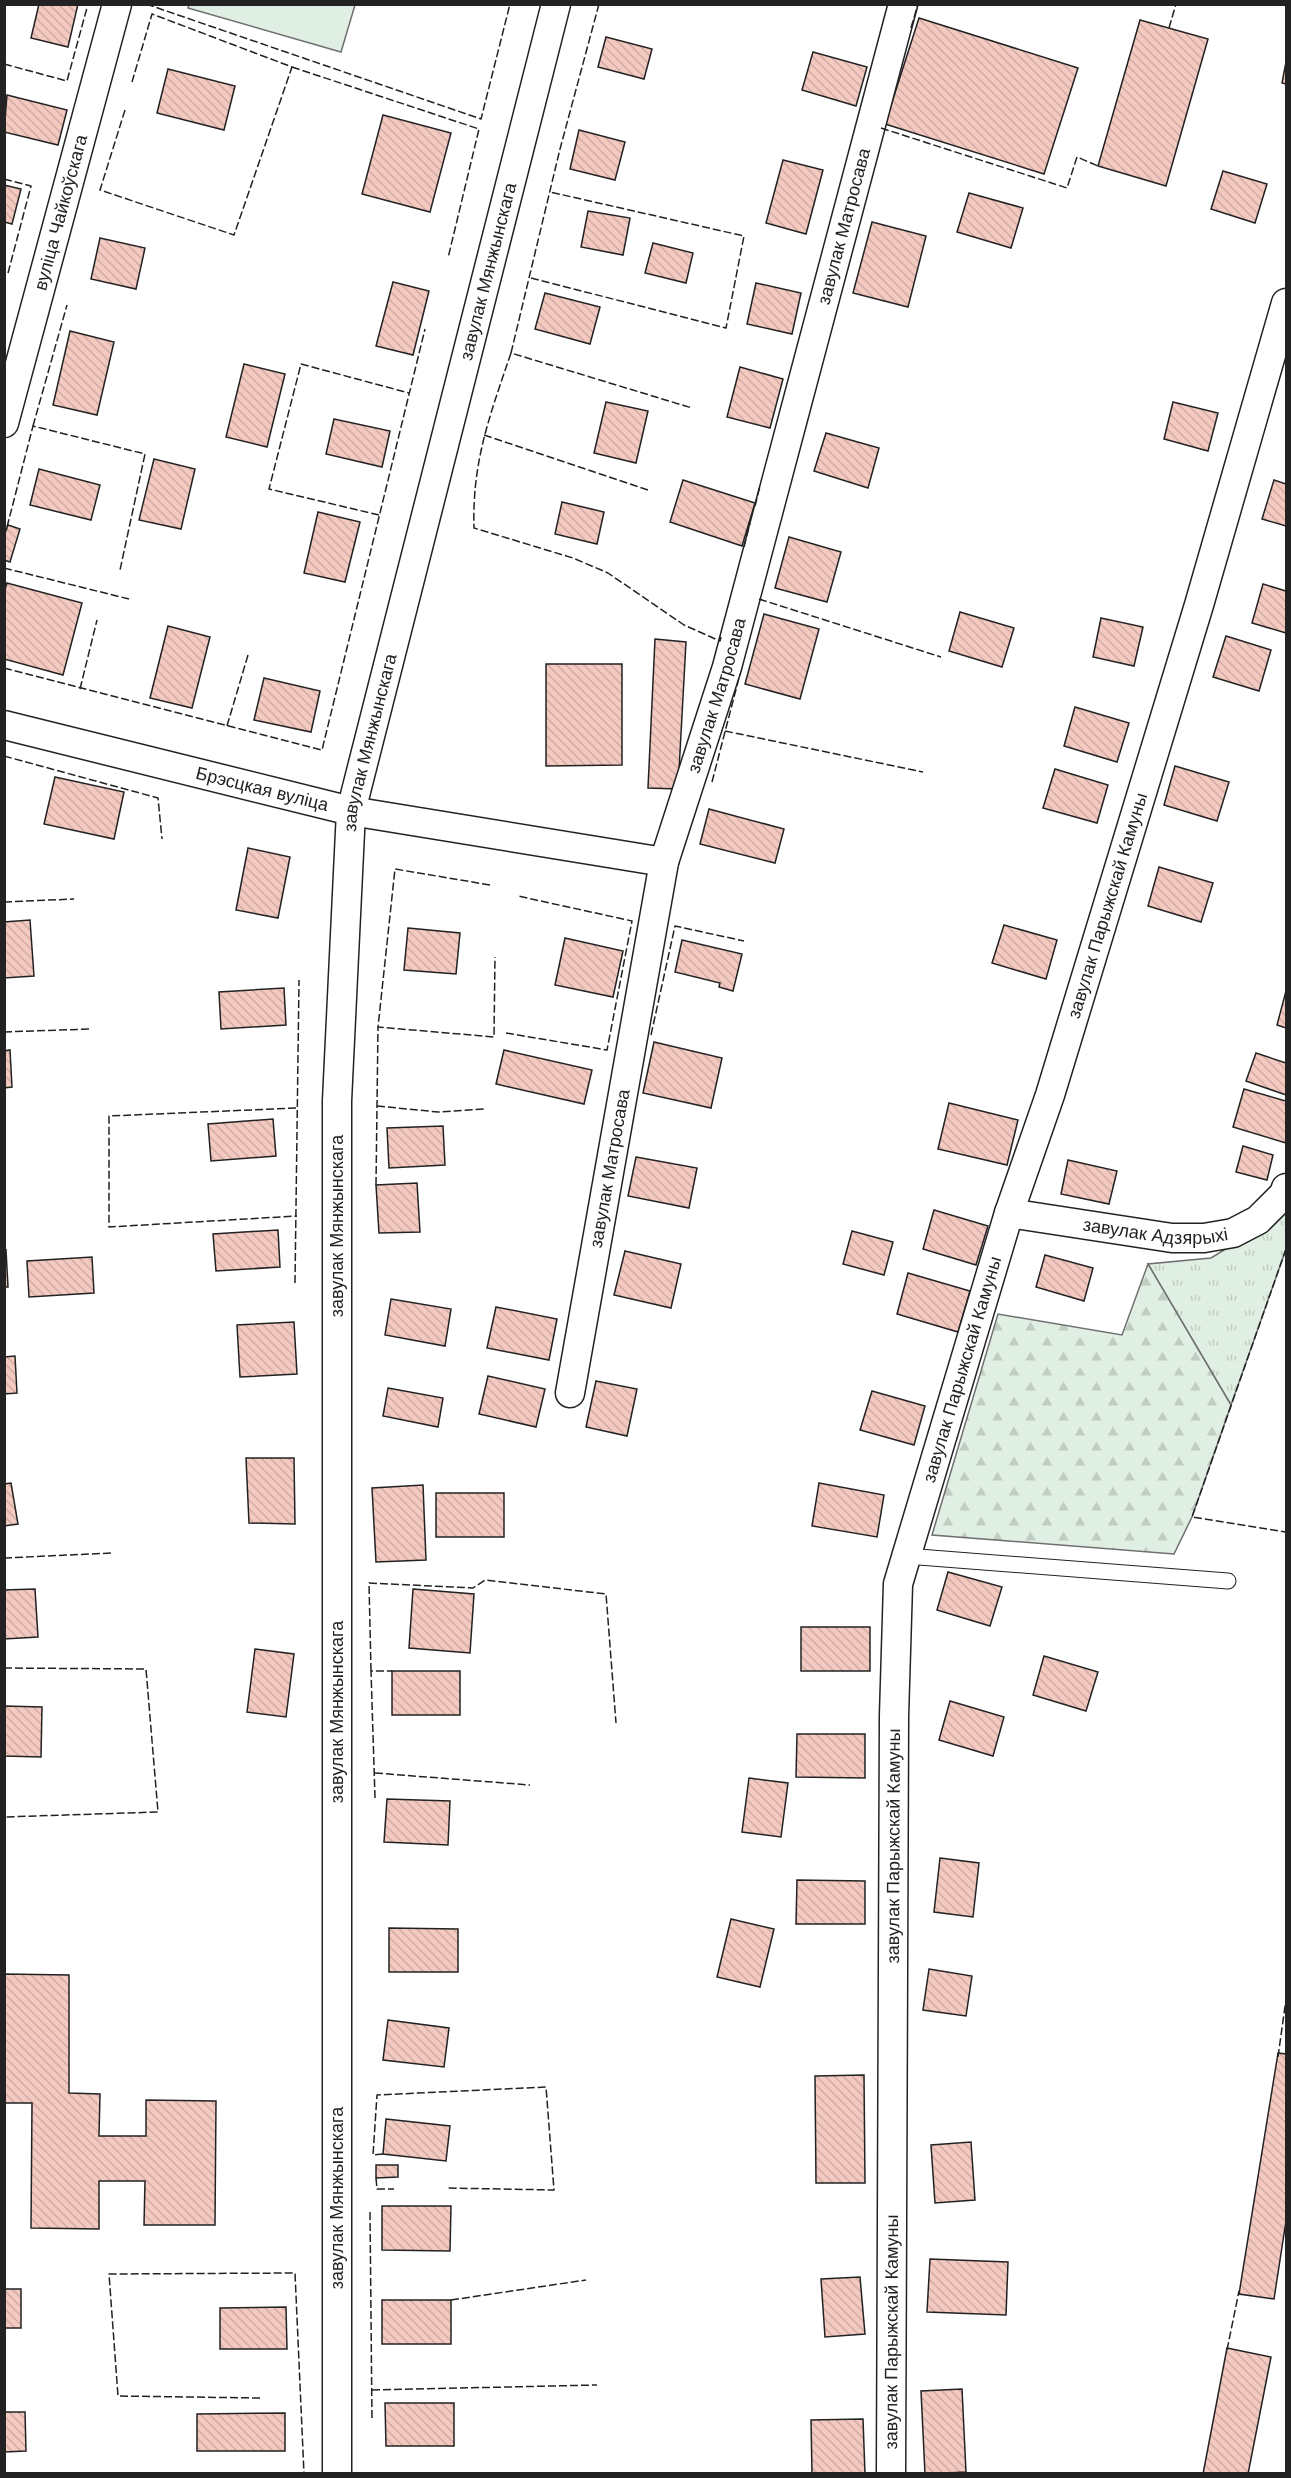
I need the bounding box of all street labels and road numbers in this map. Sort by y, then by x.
street label: вуліца Чайкоўскага [30,132,92,293]
street label: завулак Матросава [814,145,875,307]
street label: завулак Мянжынскага [456,180,520,362]
street label: завулак Матросава [683,615,750,775]
street label: завулак Мянжынскага [340,651,401,832]
street label: Брэсцкая вуліца [194,763,332,815]
street label: завулак Парыжскай Камуны [1064,791,1151,1021]
street label: завулак Матросава [586,1087,634,1250]
street label: завулак Мянжынскага [327,1134,347,1317]
street label: завулак Адзярыхі [1082,1214,1229,1248]
street label: завулак Парыжскай Камуны [919,1254,1005,1485]
street label: завулак Мянжынскага [327,1620,347,1803]
street label: завулак Парыжскай Камуны [883,1729,904,1963]
street label: завулак Мянжынскага [327,2106,347,2289]
street label: завулак Парыжскай Камуны [881,2215,902,2449]

